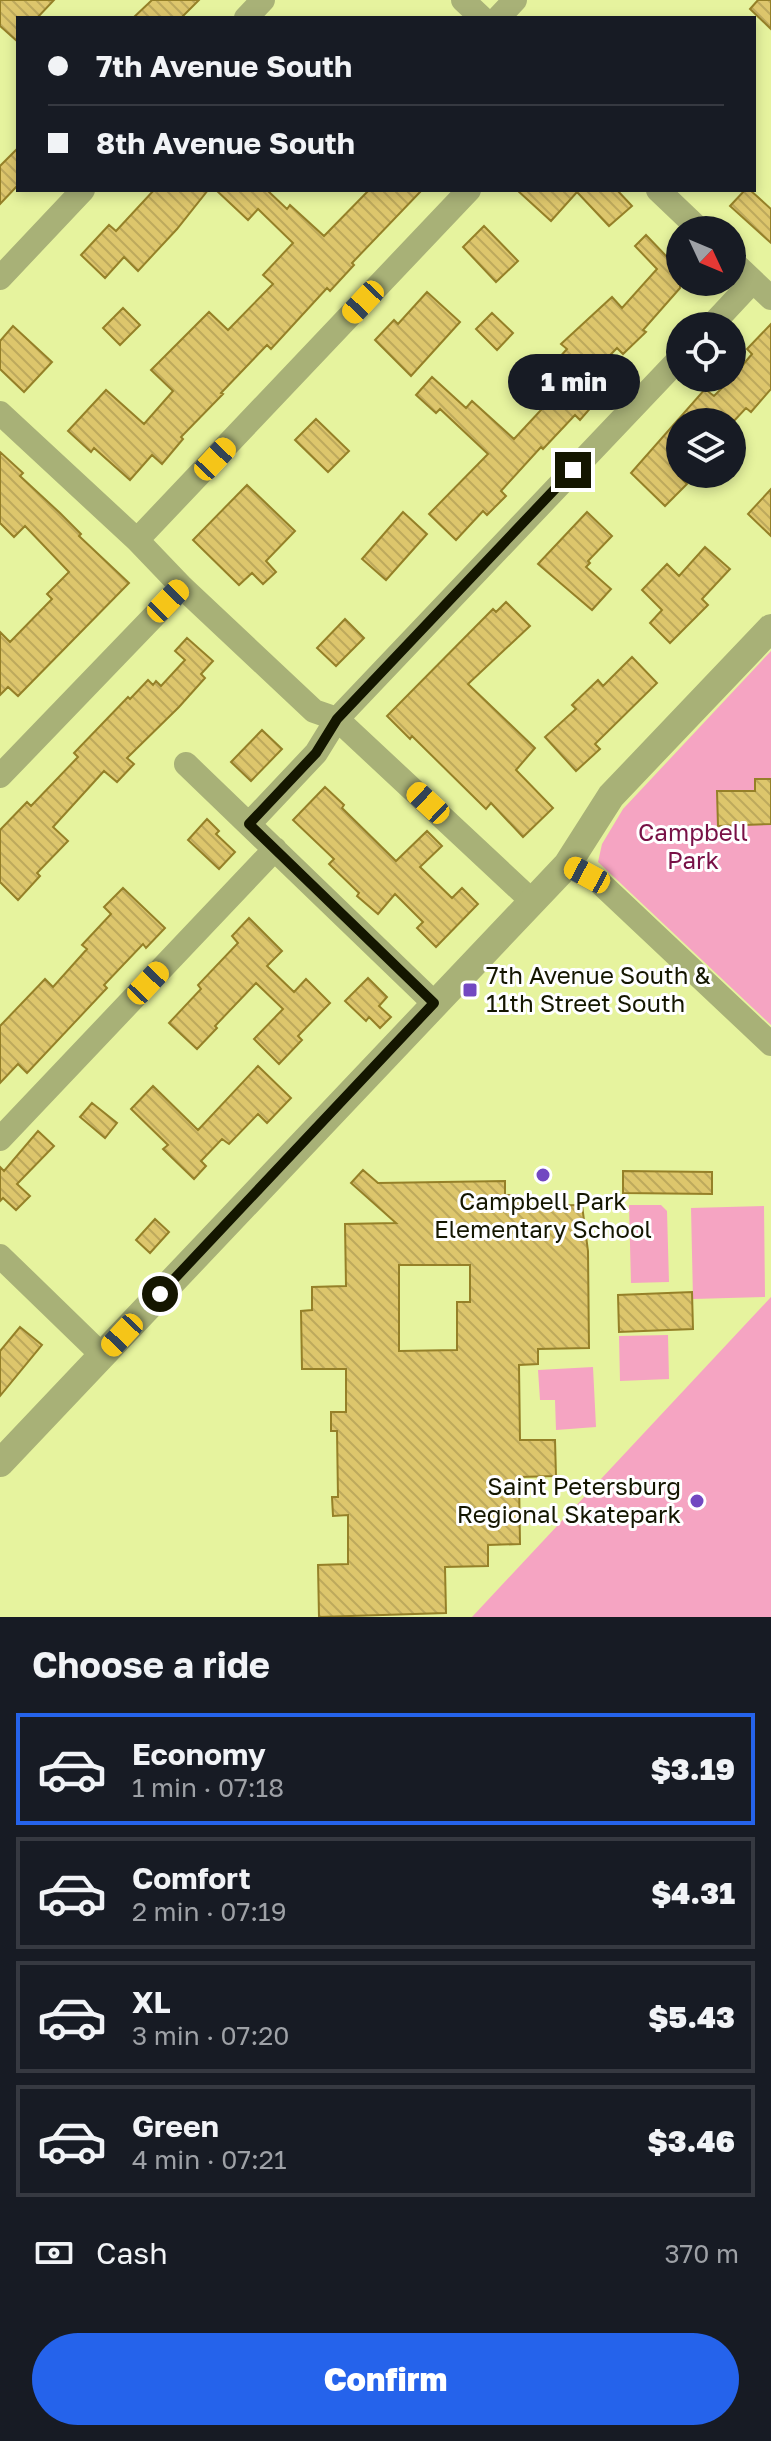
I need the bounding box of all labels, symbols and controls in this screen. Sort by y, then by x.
text: 7th Avenue South [96,48,352,84]
text: 8th Avenue South [96,125,355,161]
north arrow [666,216,746,296]
map controls [666,216,746,488]
car [338,276,388,328]
button: locate [666,312,746,392]
callout: 1 min [507,354,639,410]
text: 1 min [541,366,607,397]
button: layers [666,408,746,488]
car [190,433,240,485]
route end [555,452,591,488]
car [143,575,193,627]
car [402,778,454,828]
park label: Campbell Park [638,817,748,874]
car [560,853,614,897]
car [123,957,173,1009]
place label: 7th Avenue South & 11th Street South [486,960,711,1017]
marker: 7th Avenue South & 11th Street South [461,981,479,999]
marker: Campbell Park Elementary School [534,1166,552,1184]
place label: Campbell Park Elementary School [434,1186,652,1243]
route start [142,1276,178,1312]
car [97,1309,147,1361]
place label: Saint Petersburg Regional Skatepark [457,1471,681,1528]
marker: Saint Petersburg Regional Skatepark [688,1492,706,1510]
text: Choose a ride [32,1643,270,1686]
icon: car [36,1733,108,1805]
text: Economy [132,1736,266,1772]
text: $3.19 [651,1751,735,1787]
text: 1 min · 07:18 [132,1772,284,1803]
icon: car [36,1857,108,1929]
text: Comfort [132,1860,251,1896]
text: $4.31 [651,1875,735,1911]
text: 2 min · 07:19 [132,1896,286,1927]
icon: car [36,1981,108,2053]
text: XL [132,1984,171,2020]
text: $5.43 [648,1999,735,2035]
text: 3 min · 07:20 [132,2020,289,2051]
icon: car [36,2105,108,2177]
text: Green [132,2108,219,2144]
text: $3.46 [648,2123,735,2159]
text: 4 min · 07:21 [132,2144,287,2175]
icon: cash [32,2231,76,2275]
text: Cash [96,2235,168,2271]
text: 370 m [664,2238,739,2269]
button: Confirm [32,2333,739,2425]

